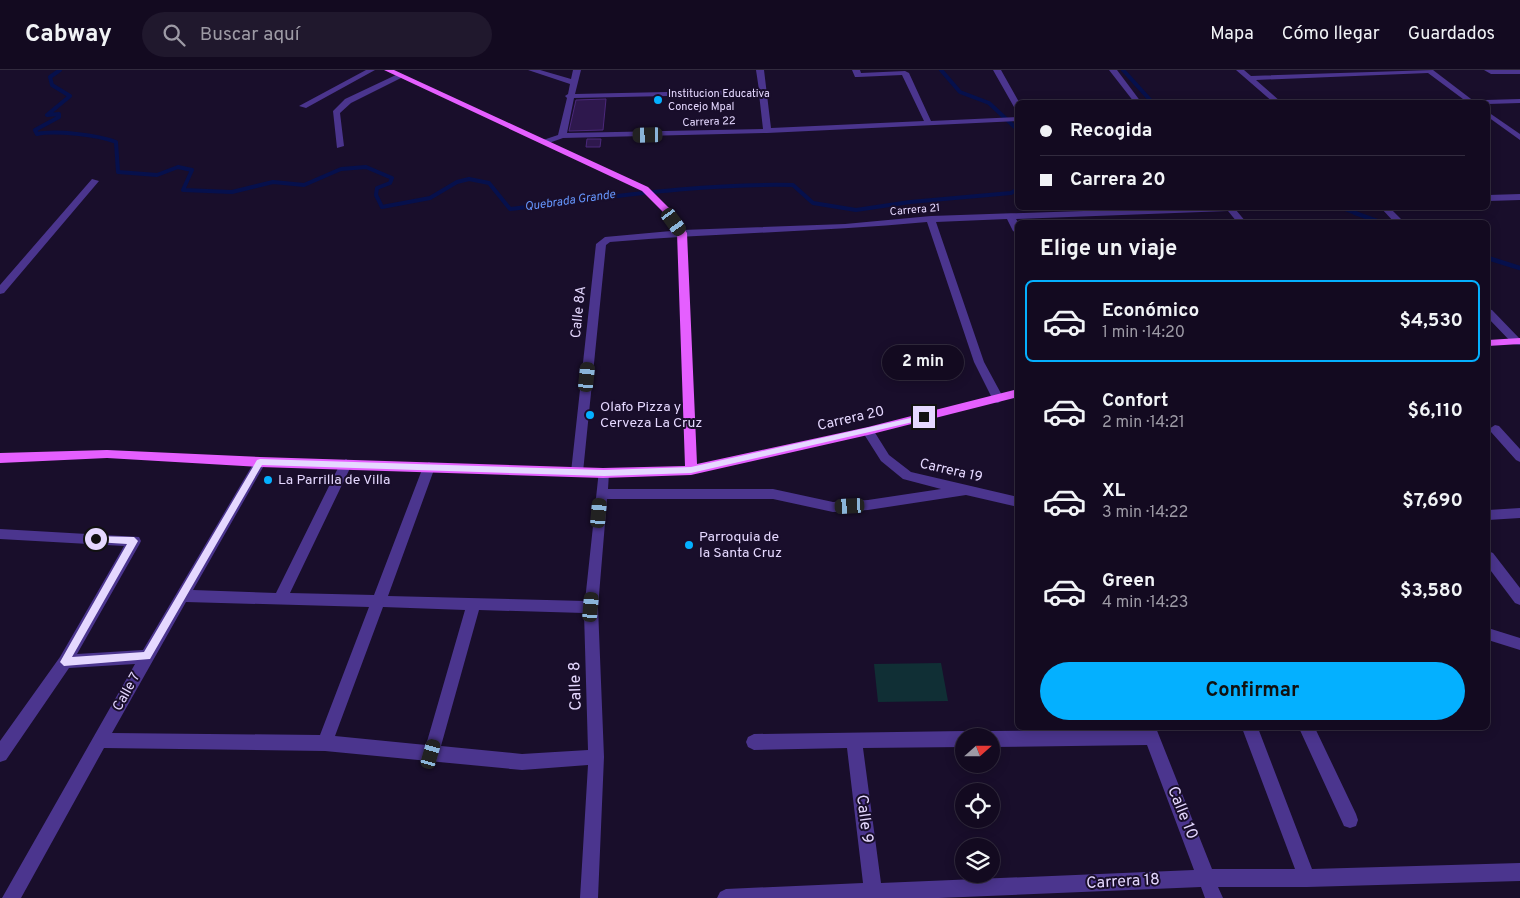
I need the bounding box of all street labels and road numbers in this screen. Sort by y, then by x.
street label: Carrera 22 [682,114,736,130]
street label: Carrera 21 [889,201,941,219]
street label: Calle 8A [568,285,590,339]
street label: Carrera 20 [816,403,886,435]
street label: Carrera 19 [918,456,984,486]
street label: Calle 8 [565,661,587,711]
street label: Calle 7 [110,670,144,714]
street label: Calle 10 [1162,783,1202,843]
street label: Calle 9 [851,793,877,845]
street label: Carrera 18 [1086,870,1160,894]

